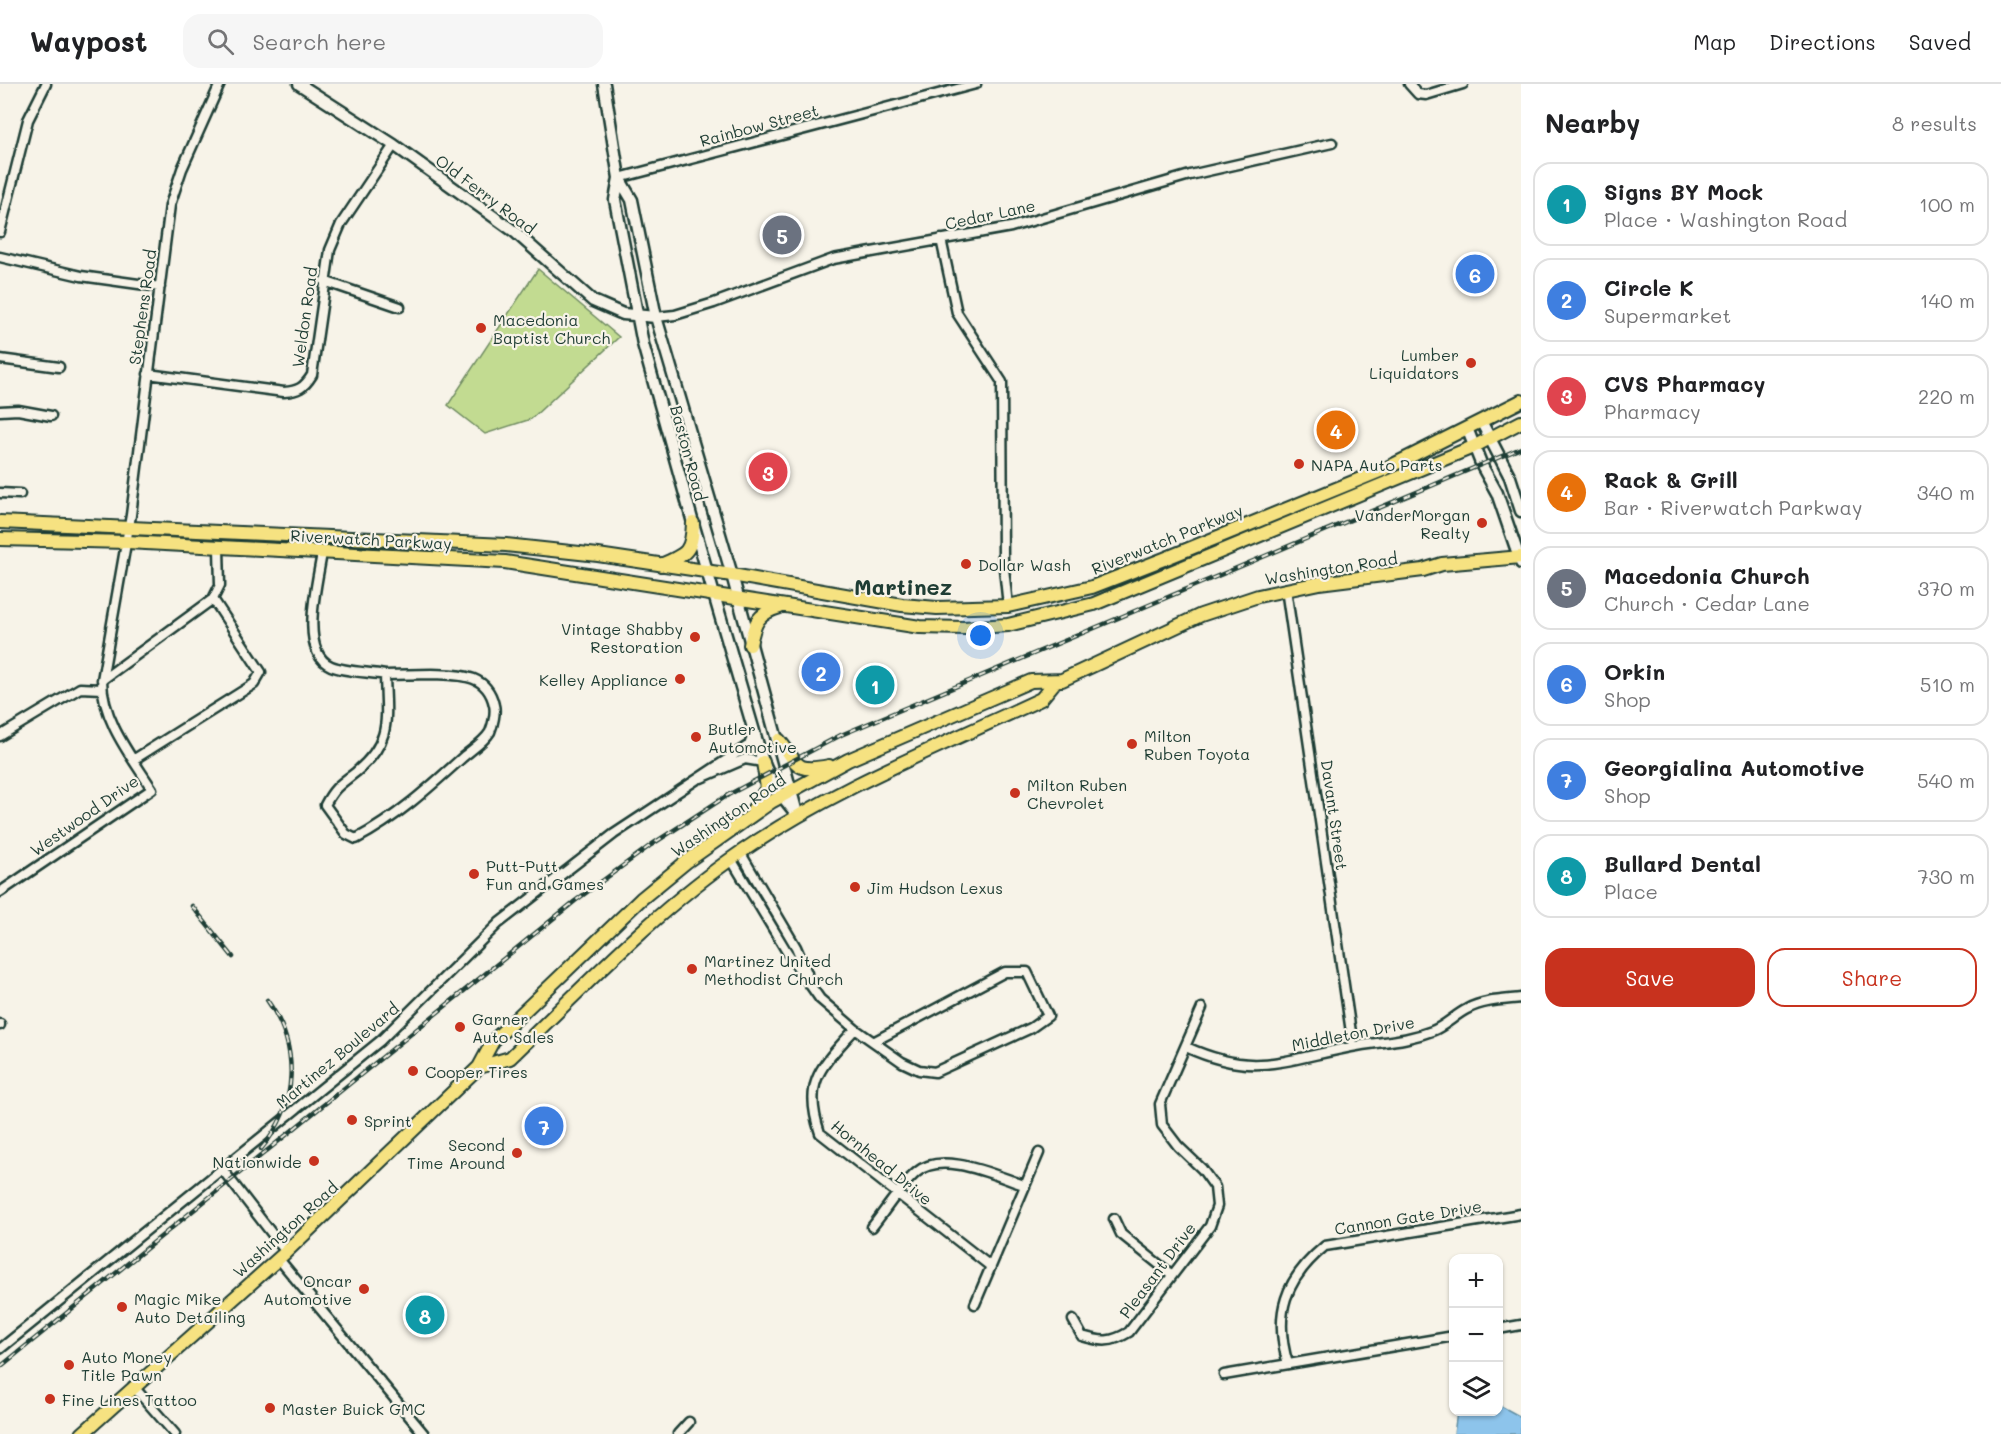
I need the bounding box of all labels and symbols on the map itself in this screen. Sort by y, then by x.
street label: Rainbow Street [697,99,821,151]
street label: Old Ferry Road [432,149,540,239]
street label: Cedar Lane [943,194,1037,234]
pin: 5 [762,212,802,258]
street label: Stephens Road [124,248,160,366]
pin: 6 [1456,252,1494,297]
street label: Weldon Road [287,265,321,369]
place label: Macedonia Baptist Church [493,309,610,348]
marker: Macedonia Baptist Church [474,321,488,335]
place label: Lumber Liquidators [1369,344,1459,383]
marker: Lumber Liquidators [1464,356,1478,370]
street label: Baston Road [666,403,712,503]
pin: 4 [1316,408,1356,452]
pin: 3 [748,450,788,494]
place label: NAPA Auto Parts [1311,454,1443,475]
marker: NAPA Auto Parts [1292,457,1306,471]
street label: Riverwatch Parkway [1088,499,1246,579]
place label: VanderMorgan Realty [1354,504,1470,543]
marker: VanderMorgan Realty [1475,516,1489,530]
street label: Riverwatch Parkway [290,524,452,554]
street label: Washington Road [1263,547,1399,589]
place label: Dollar Wash [978,554,1070,575]
marker: Dollar Wash [959,557,973,571]
district label: Martinez [854,572,952,601]
place label: Vintage Shabby Restoration [561,618,683,657]
your location [966,621,995,650]
marker: Vintage Shabby Restoration [688,630,702,644]
pin: 2 [802,650,840,694]
pin: 1 [856,662,894,708]
place label: Kelley Appliance [539,669,668,690]
marker: Kelley Appliance [673,672,687,686]
place label: Butler Automotive [708,718,797,757]
place label: Milton Ruben Toyota [1144,725,1250,764]
marker: Butler Automotive [689,730,703,744]
marker: Milton Ruben Toyota [1125,737,1139,751]
street label: Davant Street [1317,758,1353,872]
street label: Washington Road [666,769,790,861]
street label: Westwood Drive [26,770,142,860]
place label: Milton Ruben Chevrolet [1027,774,1127,813]
marker: Milton Ruben Chevrolet [1008,786,1022,800]
place label: Putt-Putt Fun and Games [486,855,604,894]
marker: Putt-Putt Fun and Games [467,867,481,881]
place label: Jim Hudson Lexus [867,877,1003,898]
marker: Jim Hudson Lexus [848,880,862,894]
place label: Martinez United Methodist Church [704,950,843,989]
marker: Martinez United Methodist Church [685,962,699,976]
street label: Martinez Boulevard [271,997,403,1113]
place label: Garner Auto Sales [472,1008,554,1047]
street label: Middleton Drive [1290,1011,1416,1055]
marker: Garner Auto Sales [453,1020,467,1034]
place label: Cooper Tires [425,1061,528,1082]
marker: Cooper Tires [406,1064,420,1078]
pin: 7 [524,1104,564,1148]
place label: Sprint [364,1110,412,1131]
marker: Sprint [345,1113,359,1127]
street label: Hornhead Drive [827,1115,937,1209]
place label: Second Time Around [407,1134,505,1173]
marker: Second Time Around [510,1146,524,1160]
place label: Nationwide [213,1151,302,1172]
marker: Nationwide [307,1154,321,1168]
street label: Washington Road [228,1176,342,1282]
street label: Cannon Gate Drive [1333,1195,1483,1239]
street label: Pleasant Drive [1114,1218,1200,1322]
place label: Oncar Automotive [263,1270,352,1309]
marker: Oncar Automotive [357,1282,371,1296]
place label: Magic Mike Auto Detailing [134,1288,245,1327]
pin: 8 [406,1292,444,1338]
marker: Magic Mike Auto Detailing [115,1300,129,1314]
place label: Auto Money Title Pawn [81,1346,172,1385]
marker: Auto Money Title Pawn [62,1358,76,1372]
place label: Fine Lines Tattoo [62,1389,197,1410]
marker: Fine Lines Tattoo [43,1392,57,1406]
place label: Master Buick GMC [282,1398,425,1419]
marker: Master Buick GMC [263,1401,277,1415]

